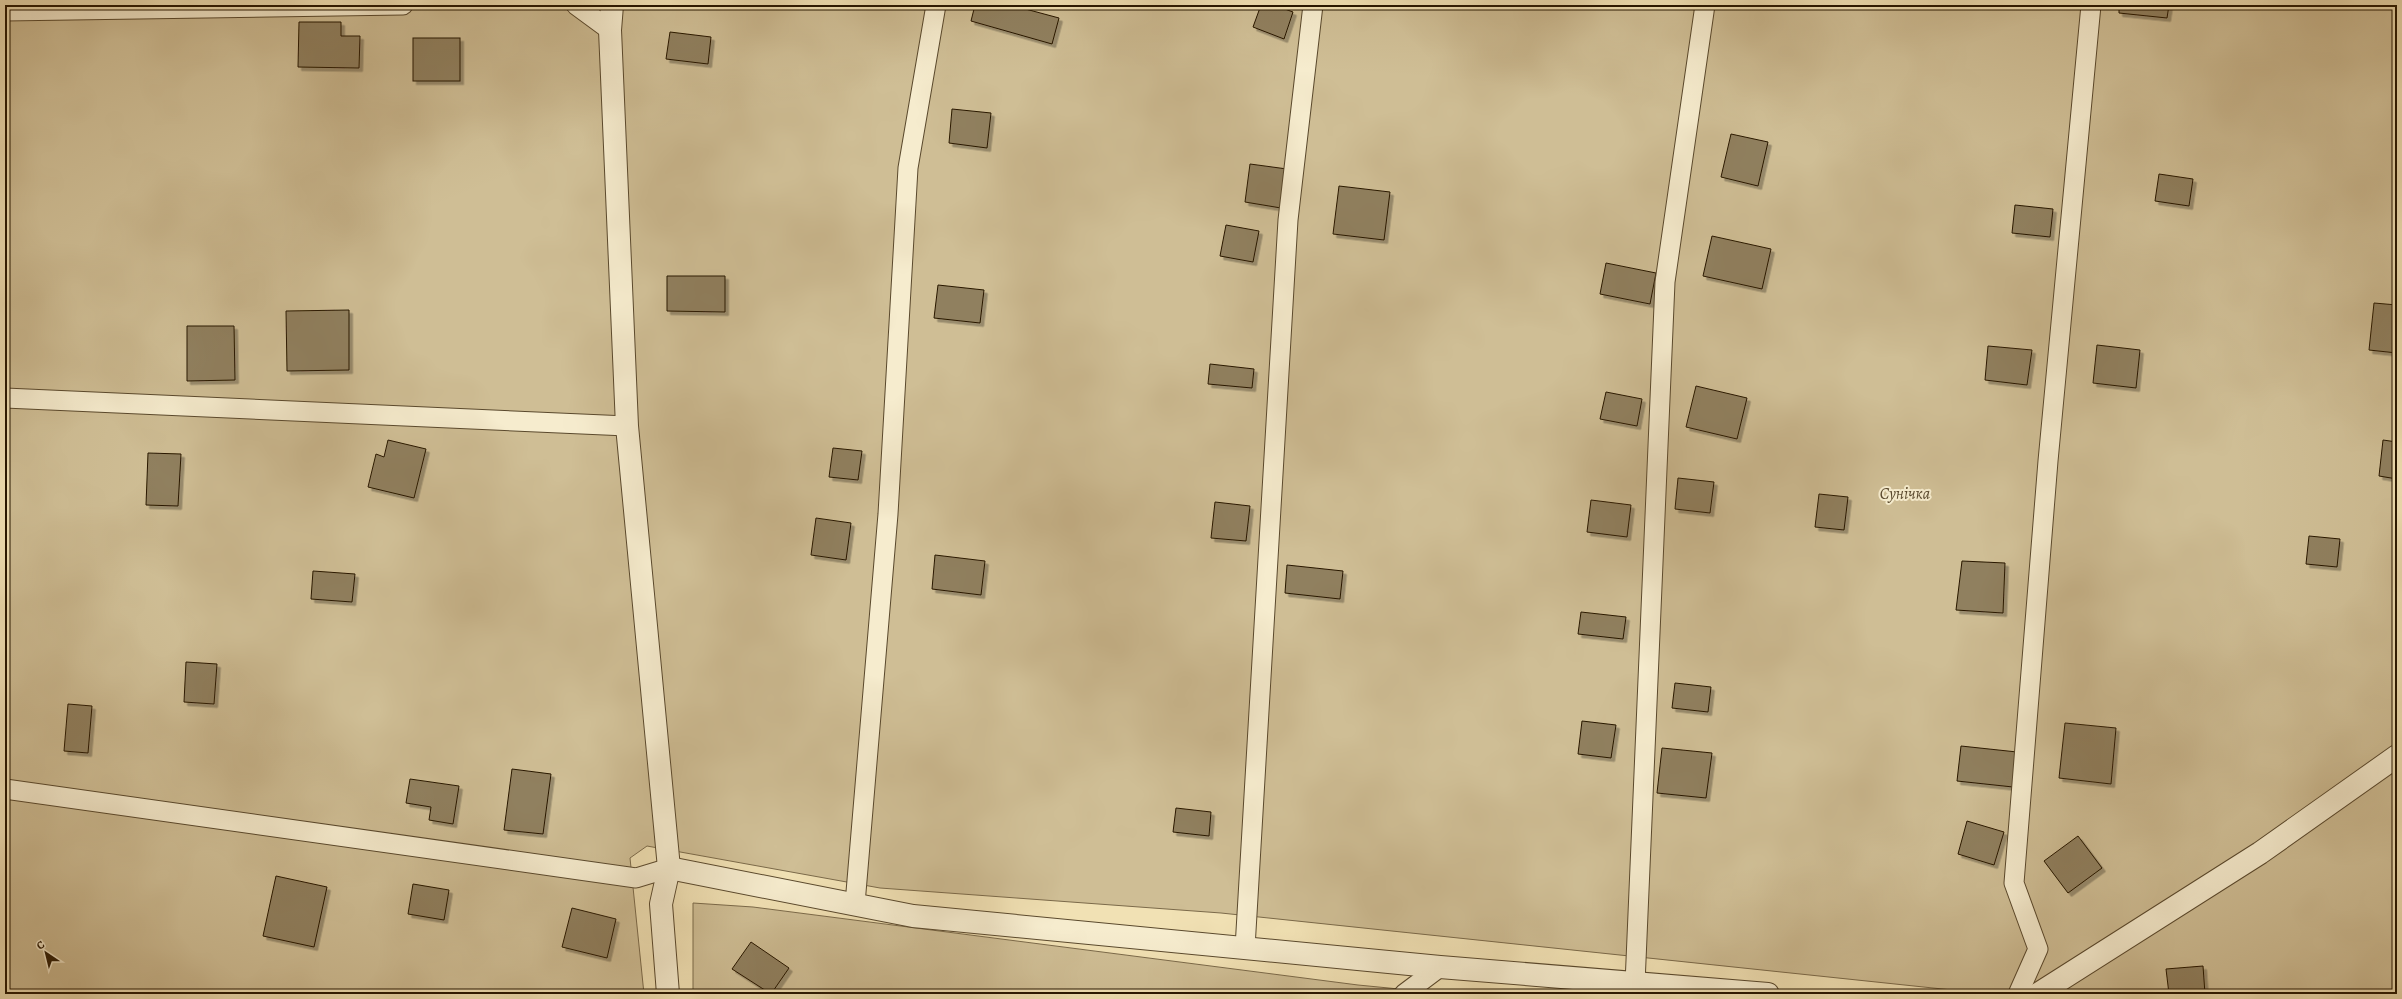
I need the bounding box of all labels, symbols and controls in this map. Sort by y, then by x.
park label: Сунічка [1880,483,1930,505]
north arrow [26,933,66,973]
text: С [33,937,48,953]

